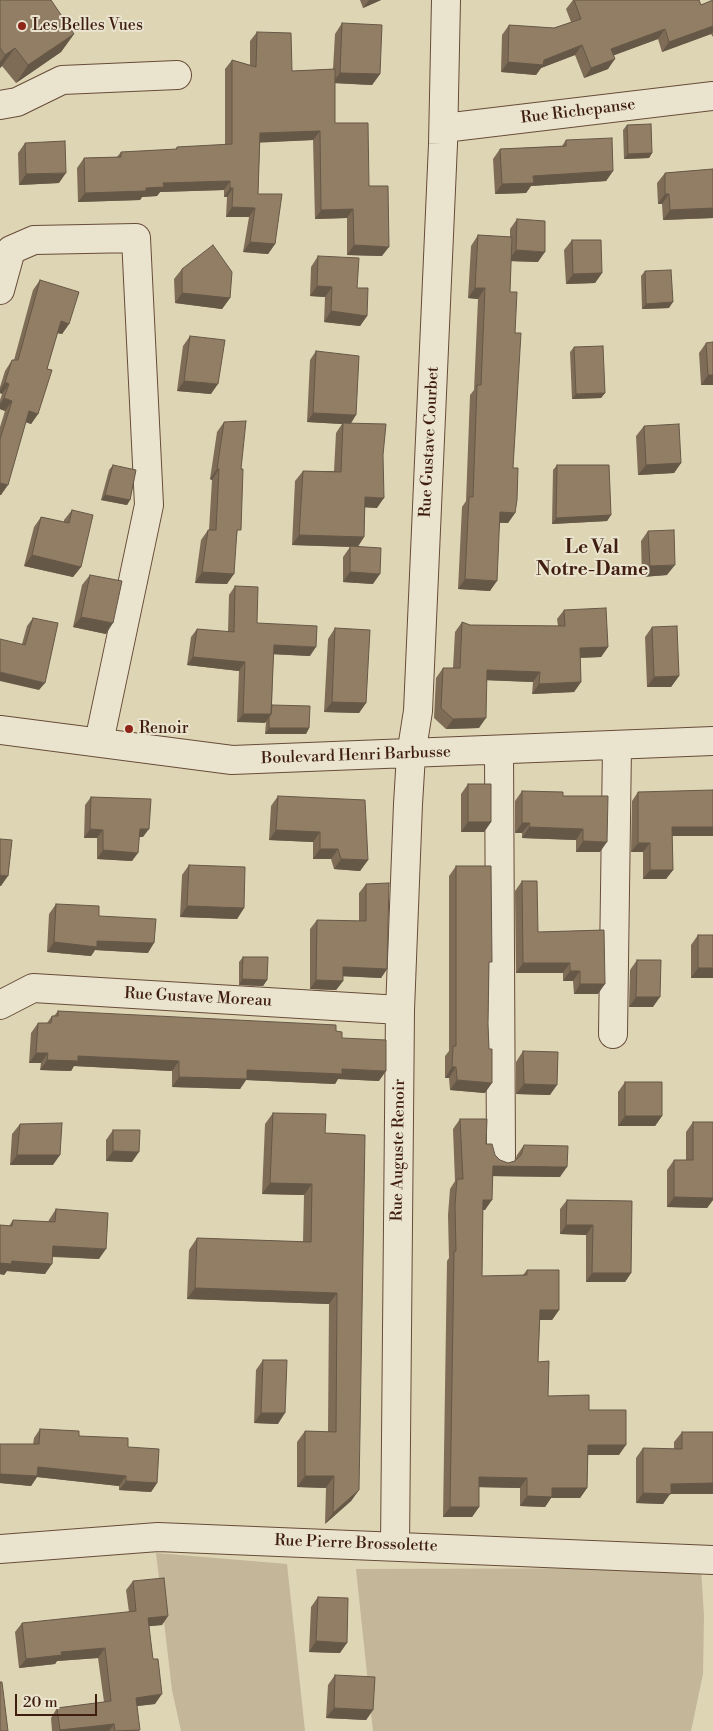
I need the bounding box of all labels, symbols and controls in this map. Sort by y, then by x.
place label: Les Belles Vues [32,16,143,36]
marker: Les Belles Vues [16,20,28,32]
street label: Rue Richepanse [520,95,636,129]
street label: Rue Gustave Courbet [416,366,444,518]
district label: Le Val Notre-Dame [536,537,648,581]
place label: Renoir [139,719,189,739]
marker: Renoir [123,723,135,735]
street label: Boulevard Henri Barbusse [261,743,451,769]
street label: Rue Gustave Moreau [124,985,272,1011]
street label: Rue Auguste Renoir [388,1078,410,1222]
street label: Rue Pierre Brossolette [274,1532,438,1556]
scale bar [18,1684,100,1716]
text: 20 m [23,1693,58,1712]

